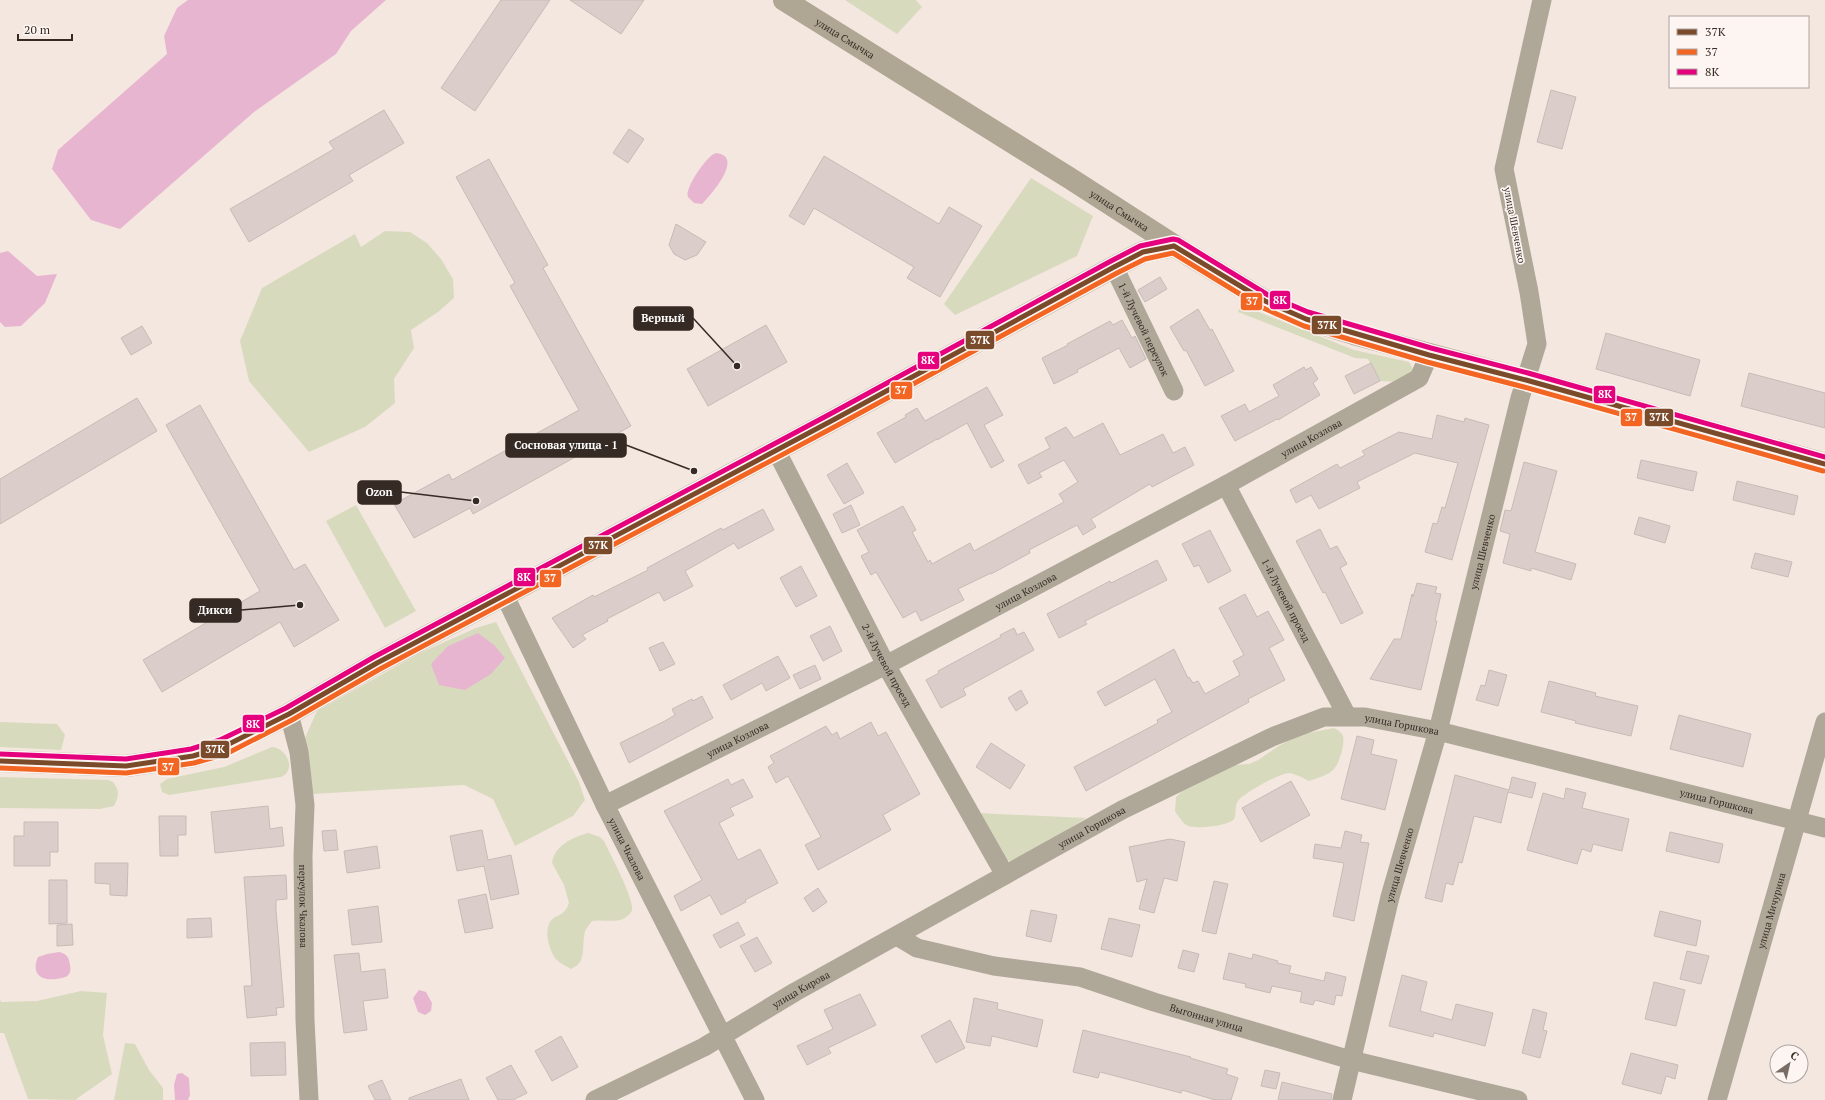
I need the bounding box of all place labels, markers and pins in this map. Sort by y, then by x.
callout: Верный [634,307,693,330]
callout: Сосновая улица - 1 [506,434,626,457]
callout: Ozon [358,481,401,504]
callout: Дикси [190,599,241,622]

